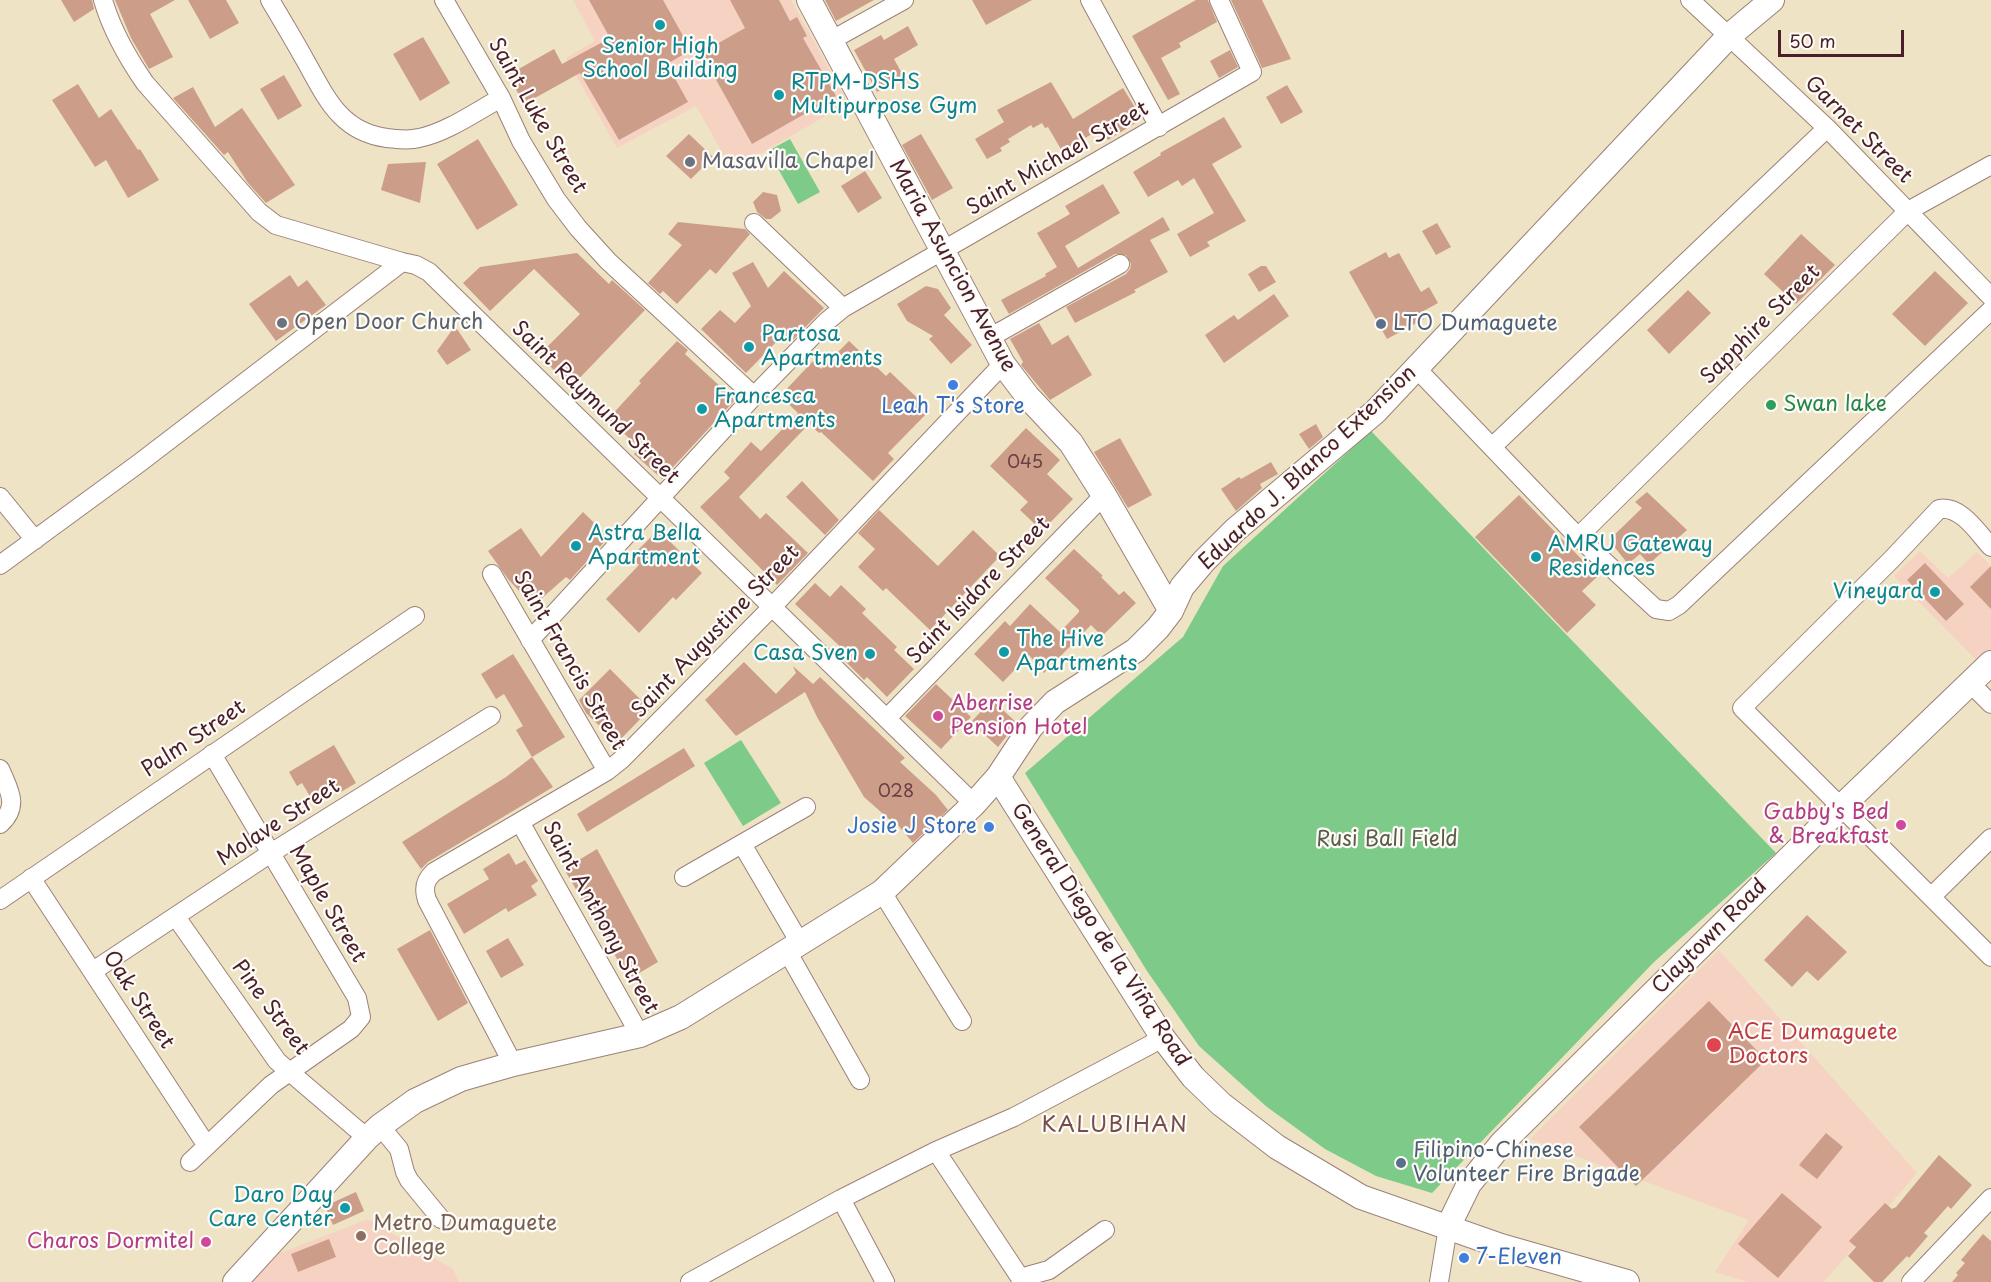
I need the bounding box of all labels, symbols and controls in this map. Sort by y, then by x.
marker: Senior High School Building [653,18,667,32]
scale bar [1781,18,1907,56]
text: 50 m [1789,27,1836,54]
street label: Saint Luke Street [482,34,592,198]
place label: Senior High School Building [582,34,738,84]
place label: RTPM-DSHS Multipurpose Gym [791,70,977,120]
street label: Garnet Street [1799,71,1917,189]
marker: RTPM-DSHS Multipurpose Gym [772,88,786,102]
street label: Saint Michael Street [963,97,1153,221]
place label: Masavilla Chapel [702,149,874,175]
marker: Masavilla Chapel [683,155,697,169]
street label: Maria Asuncion Avenue [883,156,1021,376]
street label: Sapphire Street [1696,260,1826,390]
place label: Open Door Church [294,310,483,336]
place label: LTO Dumaguete [1393,311,1558,337]
marker: Open Door Church [275,316,289,330]
street label: Saint Raymund Street [506,316,684,490]
marker: LTO Dumaguete [1374,317,1388,331]
place label: Partosa Apartments [761,322,882,372]
marker: Partosa Apartments [742,340,756,354]
street label: Eduardo J. Blanco Extension [1194,361,1422,575]
marker: Leah T's Store [946,378,960,392]
place label: Francesca Apartments [714,384,835,434]
place label: Swan lake [1783,392,1887,418]
place label: Leah T's Store [881,394,1025,420]
marker: Swan lake [1764,398,1778,412]
marker: Francesca Apartments [695,402,709,416]
house number: 045 [1007,452,1043,474]
street label: Saint Isidore Street [902,512,1056,670]
place label: Astra Bella Apartment [588,521,701,571]
place label: AMRU Gateway Residences [1548,532,1713,582]
marker: Astra Bella Apartment [569,539,583,553]
street label: Saint Augustine Street [627,540,805,724]
marker: AMRU Gateway Residences [1529,550,1543,564]
street label: Saint Francis Street [507,567,631,755]
place label: Vineyard [1833,579,1923,605]
marker: Vineyard [1928,585,1942,599]
place label: The Hive Apartments [1016,627,1137,677]
place label: Casa Sven [753,641,858,667]
marker: The Hive Apartments [997,645,1011,659]
marker: Casa Sven [863,647,877,661]
place label: Aberrise Pension Hotel [950,691,1088,741]
street label: Palm Street [137,695,251,783]
marker: Aberrise Pension Hotel [931,709,945,723]
street label: Molave Street [213,774,345,872]
house number: 028 [878,781,914,803]
street label: General Diego de la Viña Road [1005,799,1195,1071]
place label: Gabby's Bed & Breakfast [1763,800,1889,850]
place label: Josie J Store [847,814,977,840]
street label: Saint Anthony Street [537,817,663,1019]
marker: Gabby's Bed & Breakfast [1894,818,1908,832]
marker: Josie J Store [982,820,996,834]
park label: Rusi Ball Field [1316,827,1458,853]
street label: Maple Street [283,841,371,967]
street label: Claytown Road [1647,874,1773,1000]
street label: Oak Street [97,946,179,1054]
street label: Pine Street [226,956,314,1060]
place label: ACE Dumaguete Doctors [1728,1020,1898,1070]
marker: ACE Dumaguete Doctors [1705,1036,1723,1054]
district label: KALUBIHAN [1041,1113,1189,1139]
place label: Filipino-Chinese Volunteer Fire Brigade [1413,1138,1640,1188]
marker: Filipino-Chinese Volunteer Fire Brigade [1394,1156,1408,1170]
place label: Daro Day Care Center [208,1183,333,1233]
marker: Daro Day Care Center [338,1201,352,1215]
place label: Metro Dumaguete College [373,1211,557,1261]
place label: Charos Dormitel [27,1229,194,1255]
marker: Metro Dumaguete College [354,1229,368,1243]
marker: Charos Dormitel [199,1235,213,1249]
place label: 7-Eleven [1476,1245,1562,1271]
marker: 7-Eleven [1457,1251,1471,1265]

